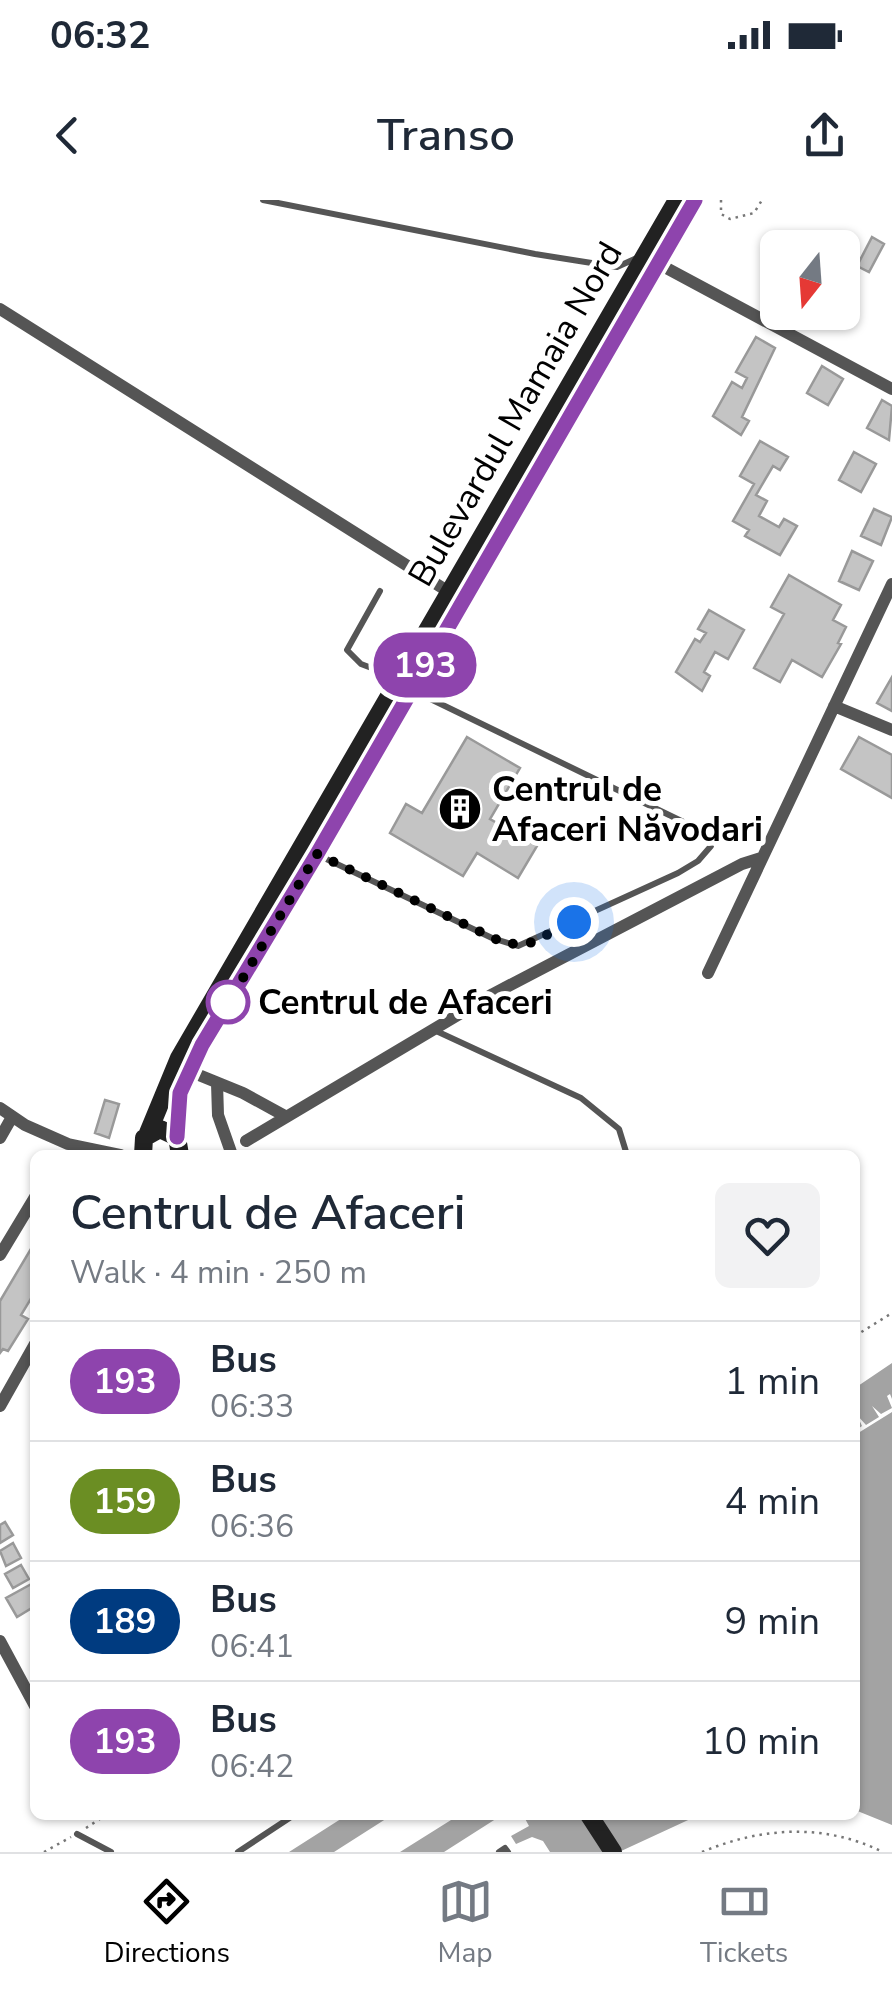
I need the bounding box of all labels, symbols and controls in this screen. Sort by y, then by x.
text: 06:32 [50,10,151,61]
text: Transo [377,105,515,166]
icon: back [40,108,95,163]
icon: share [797,108,852,163]
north arrow [760,230,860,330]
map controls [760,230,860,330]
street label: Bulevardul Mamaia Nord [397,233,633,595]
line badge: 193 [368,632,482,698]
text: 193 [393,642,457,689]
place label: Centrul de Afaceri Năvodari [492,766,763,853]
building icon: Centrul de Afaceri Năvodari [437,786,483,832]
your location [549,897,599,947]
place label: Centrul de Afaceri [258,979,553,1026]
marker: Centrul de Afaceri [207,981,249,1023]
text: Centrul de Afaceri [70,1180,465,1246]
button: heart [715,1183,820,1288]
text: Walk · 4 min · 250 m [70,1251,367,1294]
text: Bus [210,1334,277,1385]
text: 1 min [725,1356,820,1407]
text: 193 [93,1358,157,1405]
text: 06:33 [210,1385,294,1428]
text: Bus [210,1454,277,1505]
text: 4 min [725,1476,820,1527]
text: 159 [93,1478,157,1525]
text: 06:36 [210,1505,294,1548]
text: Bus [210,1574,277,1625]
text: 9 min [725,1596,820,1647]
text: 189 [93,1598,157,1645]
text: 06:41 [210,1625,294,1668]
text: Bus [210,1694,277,1745]
text: 10 min [702,1716,820,1767]
text: 193 [93,1718,157,1765]
text: 06:42 [210,1745,294,1788]
tab: Directions [104,1874,230,1972]
tab: Map [437,1874,493,1972]
tab: Tickets [700,1874,788,1972]

